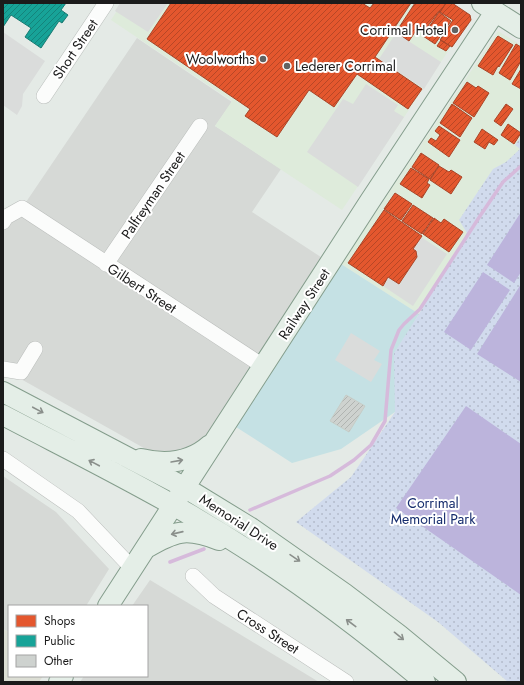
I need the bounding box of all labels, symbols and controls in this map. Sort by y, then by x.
street label: Short Street [48,15,103,83]
place label: Corrimal Hotel [360,20,447,40]
marker: Corrimal Hotel [450,25,460,35]
place label: Woolworths [186,49,255,69]
marker: Woolworths [258,54,268,64]
place label: Lederer Corrimal [295,56,396,76]
marker: Lederer Corrimal [282,61,292,71]
street label: Palfreyman Street [116,147,190,243]
street label: Gilbert Street [104,258,181,318]
street label: Railway Street [273,264,335,344]
one-way arrow [31,407,43,414]
one-way arrow [170,457,183,465]
one-way arrow [88,459,100,466]
street label: Memorial Drive [195,489,283,555]
park label: Corrimal Memorial Park [391,493,476,529]
one-way arrow [171,530,184,538]
one-way arrow [289,554,300,562]
street label: Cross Street [233,603,304,659]
legend [8,605,148,677]
text: Shops [44,612,75,630]
one-way arrow [346,618,357,627]
one-way arrow [394,631,405,640]
text: Public [44,632,75,650]
text: Other [44,652,74,670]

